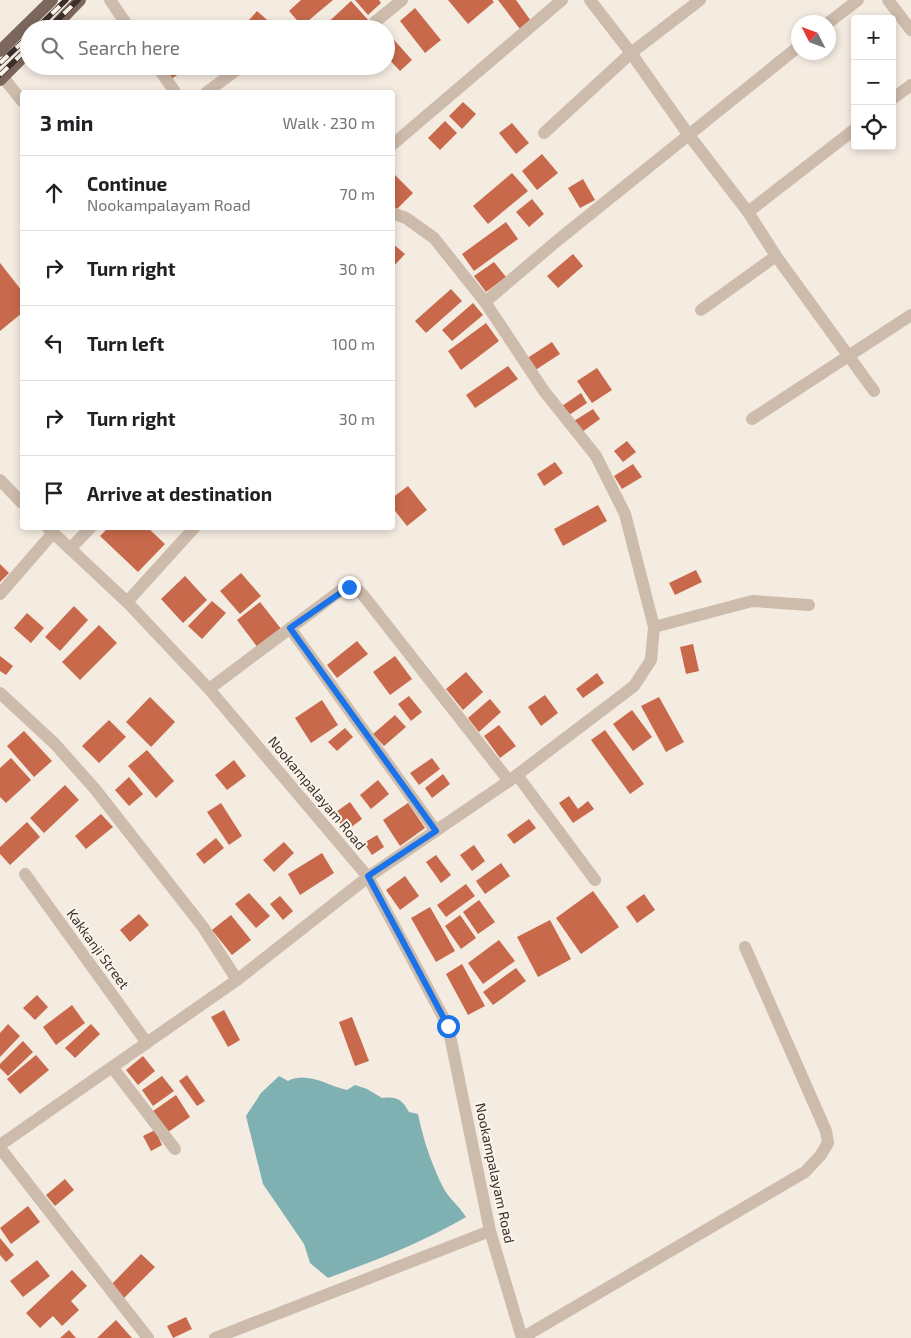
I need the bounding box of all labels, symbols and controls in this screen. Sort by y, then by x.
north arrow [791,15,836,60]
map controls [851,15,896,150]
button: + [851,15,896,60]
search box [20,20,395,75]
icon: search [38,34,66,62]
text: Search here [78,36,180,59]
button: − [851,60,896,105]
button: locate [851,105,896,150]
text: 3 min [40,110,93,135]
text: Walk · 230 m [282,113,375,132]
text: Continue [87,172,167,195]
icon: ahead [40,179,68,207]
text: 70 m [340,184,375,203]
text: Nookampalayam Road [87,195,251,214]
icon: right [40,254,68,282]
text: Turn right [87,257,175,280]
text: 30 m [339,259,375,278]
icon: left [40,329,68,357]
text: Turn left [87,332,164,355]
text: 100 m [332,334,375,353]
icon: right [40,404,68,432]
text: Turn right [87,407,175,430]
text: 30 m [339,409,375,428]
icon: arrive [40,479,68,507]
text: Arrive at destination [87,482,272,505]
route end [338,576,361,599]
street label: Nookampalayam Road [265,732,370,853]
street label: Kakkanji Street [64,905,133,992]
route start [437,1015,460,1038]
street label: Nookampalayam Road [472,1101,519,1245]

